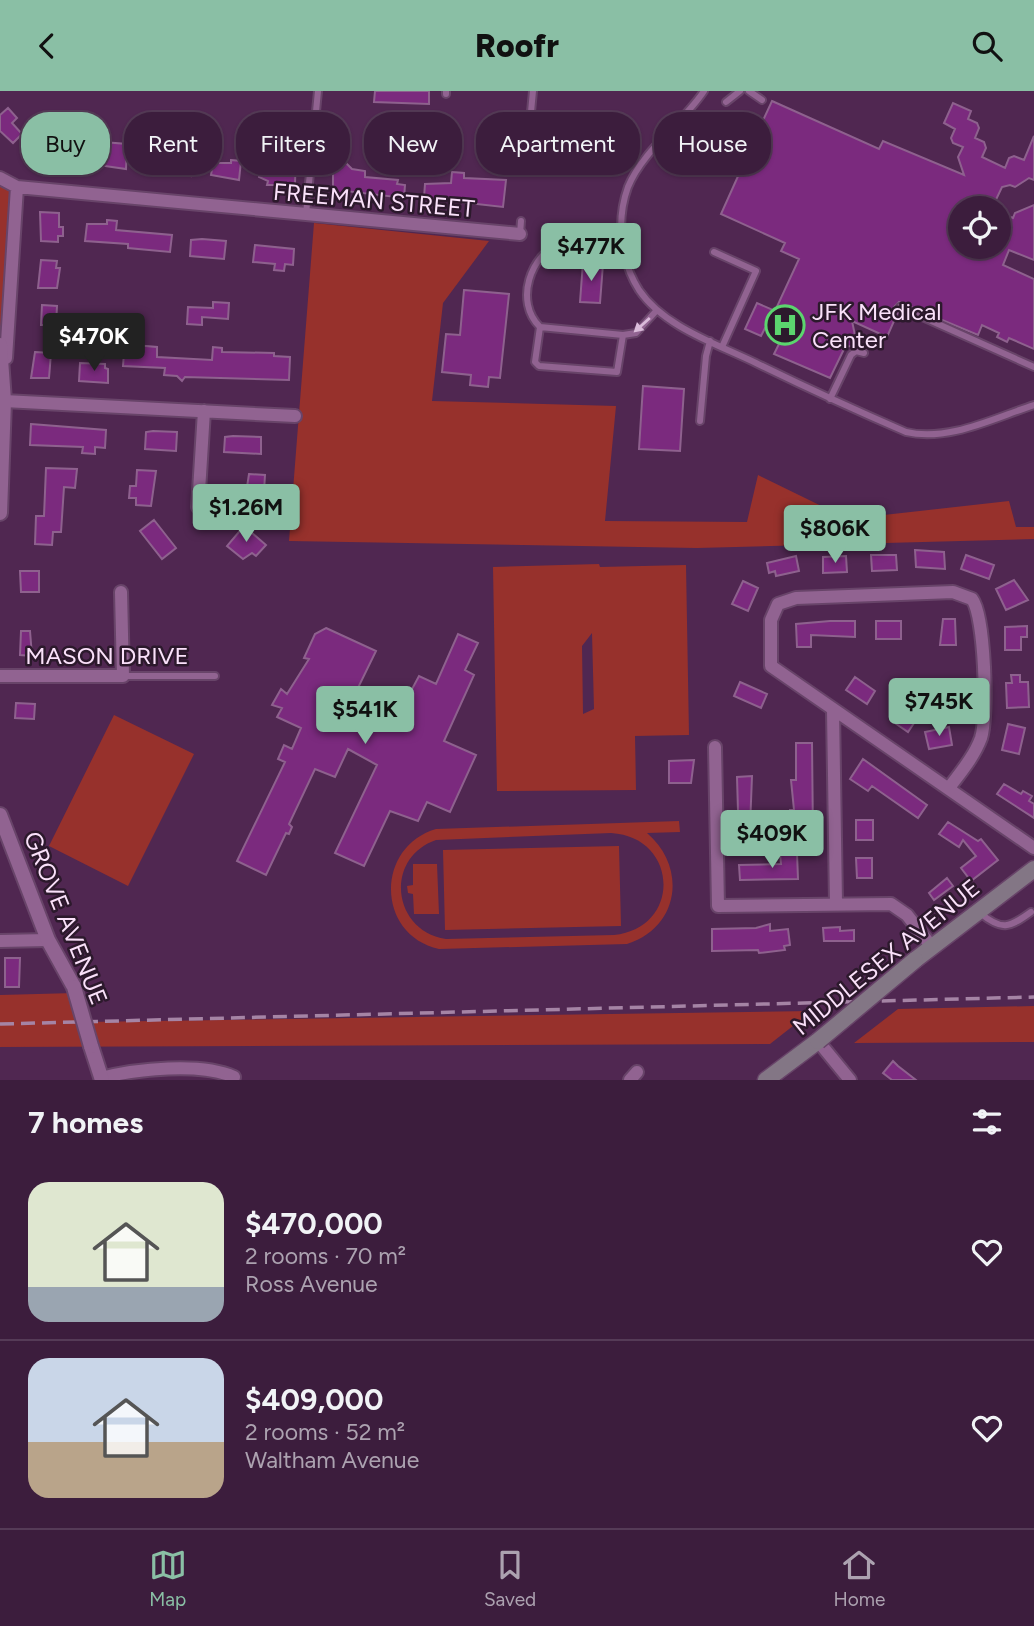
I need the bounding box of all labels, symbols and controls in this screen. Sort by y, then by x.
icon: back [28,27,66,65]
text: Roofr [475,27,559,65]
icon: search [968,27,1006,65]
chip: Buy [21,112,110,175]
chip: Rent [124,112,222,175]
chip: Filters [236,112,350,175]
chip: New [364,112,462,175]
chip: Apartment [476,112,640,175]
chip: House [654,112,771,175]
street label: FREEMAN STREET [272,177,476,223]
map controls [948,196,1011,259]
button: locate [948,196,1011,259]
pin: $477K [542,223,640,283]
text: $477K [557,232,625,260]
place label: JFK Medical Center [812,297,942,354]
hospital icon: JFK Medical Center [764,304,806,346]
pin: $470K [45,313,143,373]
one-way arrow [633,317,651,333]
text: $470K [59,322,129,350]
pin: $1.26M [189,484,303,544]
text: $1.26M [209,493,283,521]
pin: $806K [786,505,884,565]
text: $806K [800,514,870,542]
street label: MASON DRIVE [25,641,189,670]
pin: $745K [890,679,988,738]
pin: $541K [316,687,414,746]
text: $745K [905,687,973,715]
text: $541K [332,695,398,723]
pin: $409K [723,811,821,870]
text: $409K [737,819,807,847]
street label: GROVE AVENUE [18,827,114,1009]
street label: MIDDLESEX AVENUE [787,873,985,1041]
icon: filters [968,1103,1006,1141]
text: 7 homes [28,1104,143,1141]
text: $470,000 [245,1205,383,1242]
icon: home [84,1210,168,1294]
icon: heart [968,1233,1006,1271]
text: 2 rooms · 70 m² [245,1242,406,1270]
text: Ross Avenue [245,1270,378,1298]
text: $409,000 [245,1381,383,1418]
icon: home [84,1386,168,1470]
icon: heart [968,1409,1006,1447]
text: 2 rooms · 52 m² [245,1418,405,1446]
text: Waltham Avenue [245,1446,419,1474]
tab: Map [149,1546,187,1611]
tab: Saved [484,1546,536,1611]
tab: Home [834,1546,885,1611]

